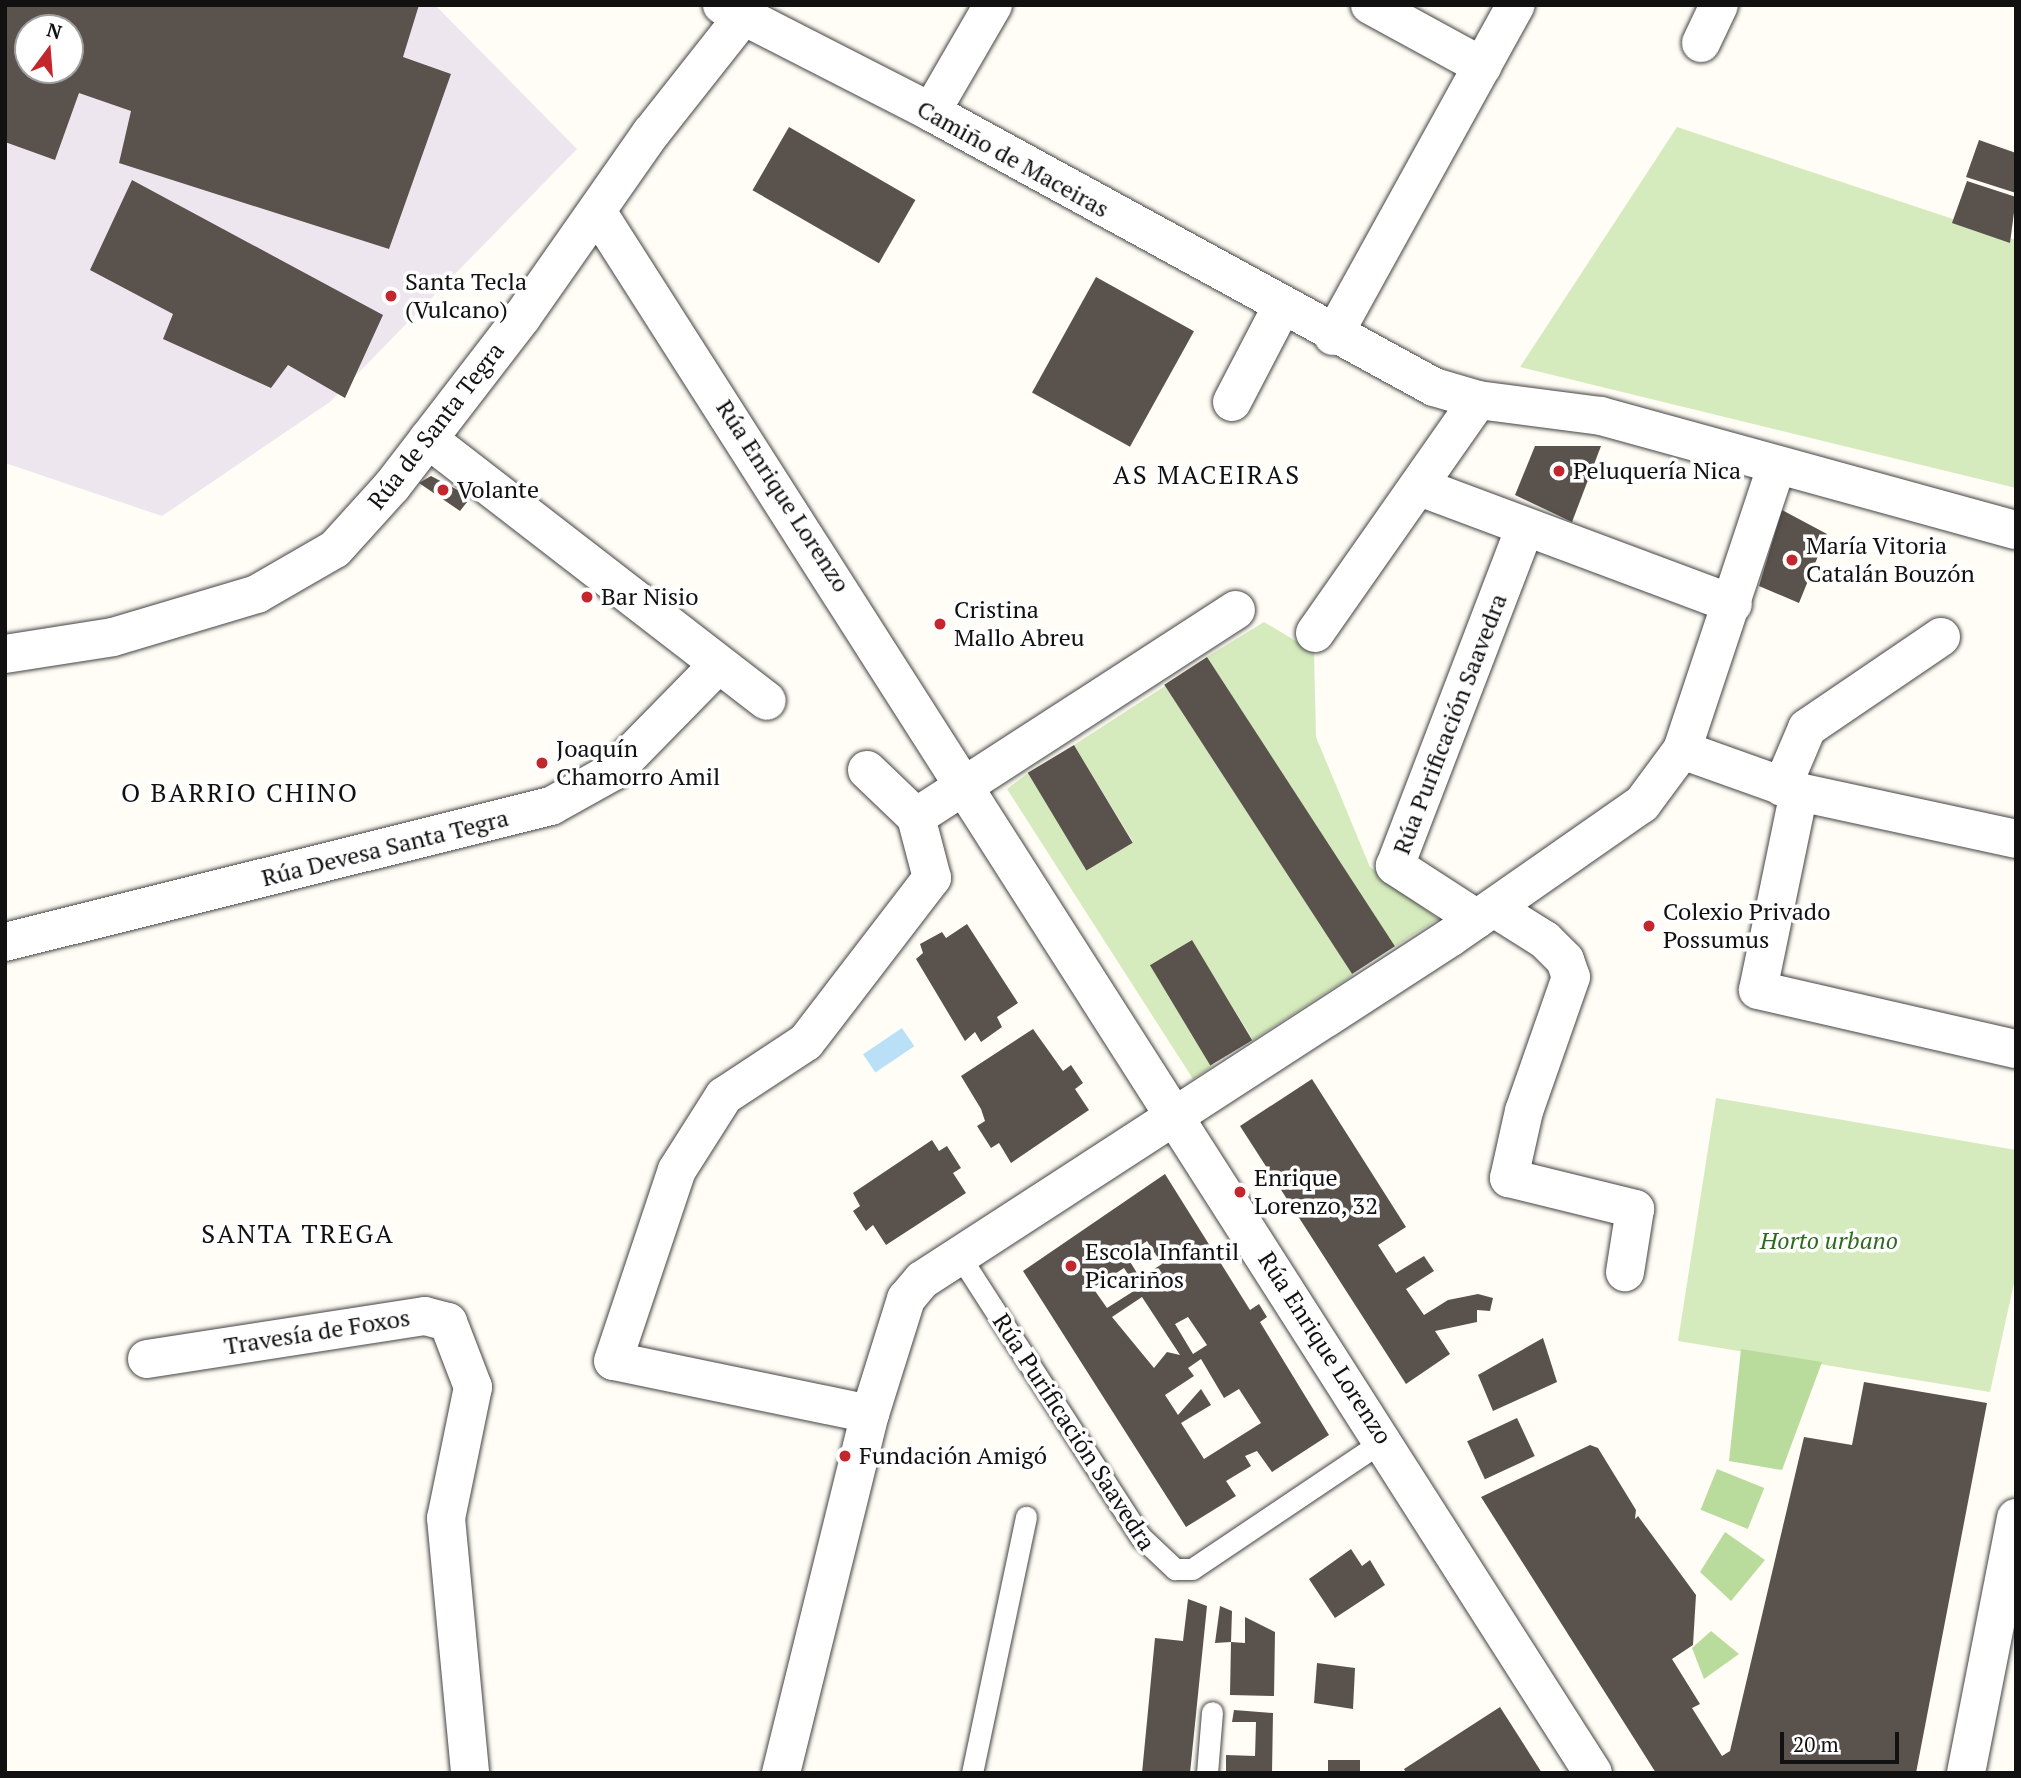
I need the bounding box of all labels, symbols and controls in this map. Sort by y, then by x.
north arrow [14,14,84,84]
text: N [44,16,65,44]
street label: Camiño de Maceiras [912,94,1114,224]
place label: Santa Tecla (Vulcano) [405,268,527,324]
marker: Santa Tecla (Vulcano) [383,288,399,304]
street label: Rúa de Santa Tegra [362,337,510,515]
street label: Rúa Enrique Lorenzo [710,395,856,597]
place label: Peluquería Nica [1573,457,1741,485]
district label: AS MACEIRAS [1114,459,1300,491]
marker: Peluquería Nica [1551,463,1567,479]
place label: Volante [457,476,539,504]
marker: Volante [435,482,451,498]
place label: María Vitoria Catalán Bouzón [1806,532,1975,588]
marker: María Vitoria Catalán Bouzón [1784,552,1800,568]
place label: Bar Nisio [601,583,699,611]
marker: Bar Nisio [579,589,595,605]
street label: Rúa Purificación Saavedra [1387,590,1513,858]
place label: Cristina Mallo Abreu [954,596,1085,652]
marker: Cristina Mallo Abreu [932,616,948,632]
place label: Joaquín Chamorro Amil [556,735,721,791]
marker: Joaquín Chamorro Amil [534,755,550,771]
district label: O BARRIO CHINO [123,777,357,809]
street label: Rúa Devesa Santa Tegra [259,803,511,893]
place label: Colexio Privado Possumus [1663,898,1830,954]
marker: Colexio Privado Possumus [1641,918,1657,934]
place label: Enrique Lorenzo, 32 [1254,1164,1379,1220]
marker: Enrique Lorenzo, 32 [1232,1184,1248,1200]
district label: SANTA TREGA [202,1218,394,1250]
park label: Horto urbano [1760,1227,1898,1255]
place label: Escola Infantil Picariños [1085,1238,1239,1294]
street label: Rúa Enrique Lorenzo [1252,1247,1398,1449]
marker: Escola Infantil Picariños [1063,1258,1079,1274]
street label: Travesía de Foxos [222,1303,412,1361]
street label: Rúa Purificación Saavedra [987,1308,1161,1556]
place label: Fundación Amigó [859,1442,1048,1470]
marker: Fundación Amigó [837,1448,853,1464]
scale bar [1783,1718,1902,1762]
text: 20 m [1793,1730,1839,1758]

